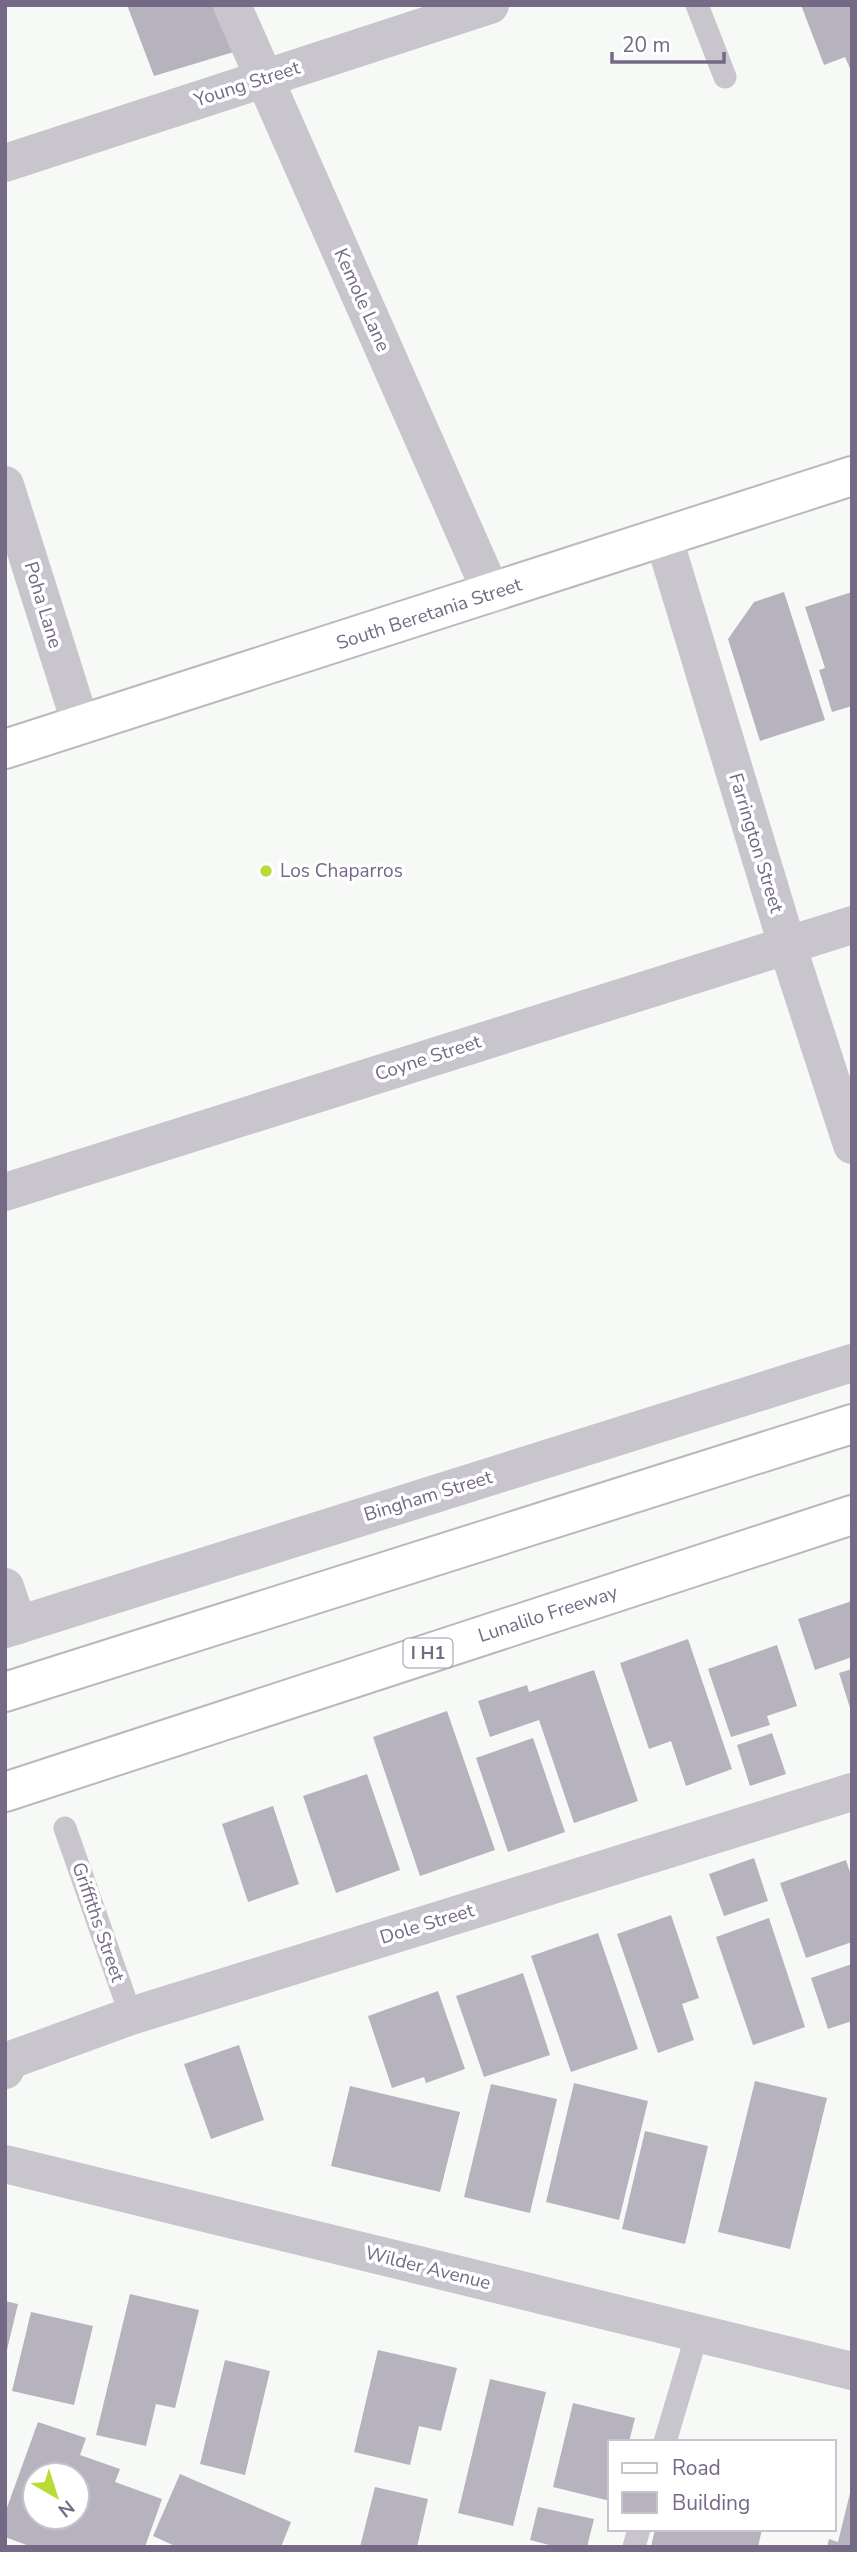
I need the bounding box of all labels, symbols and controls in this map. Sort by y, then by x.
scale bar [612,21,724,65]
text: 20 m [622,31,671,59]
street label: Young Street [190,55,304,114]
street label: Kemole Lane [328,244,396,356]
street label: Poha Lane [18,559,68,651]
street label: South Beretania Street [333,572,525,656]
street label: Farrington Street [722,770,790,916]
place label: Los Chaparros [280,858,403,884]
marker: Los Chaparros [258,863,274,879]
street label: Coyne Street [372,1029,485,1087]
street label: Bingham Street [361,1464,496,1528]
street label: Lunalilo Freeway [475,1579,621,1649]
road number: I H1 [404,1638,452,1668]
street label: Griffiths Street [65,1859,131,1986]
street label: Dole Street [377,1897,478,1951]
street label: Wilder Avenue [363,2240,493,2296]
legend [608,2440,836,2531]
text: Road [672,2454,721,2482]
north arrow [21,2461,91,2531]
text: Building [672,2489,750,2517]
text: N [52,2494,80,2523]

